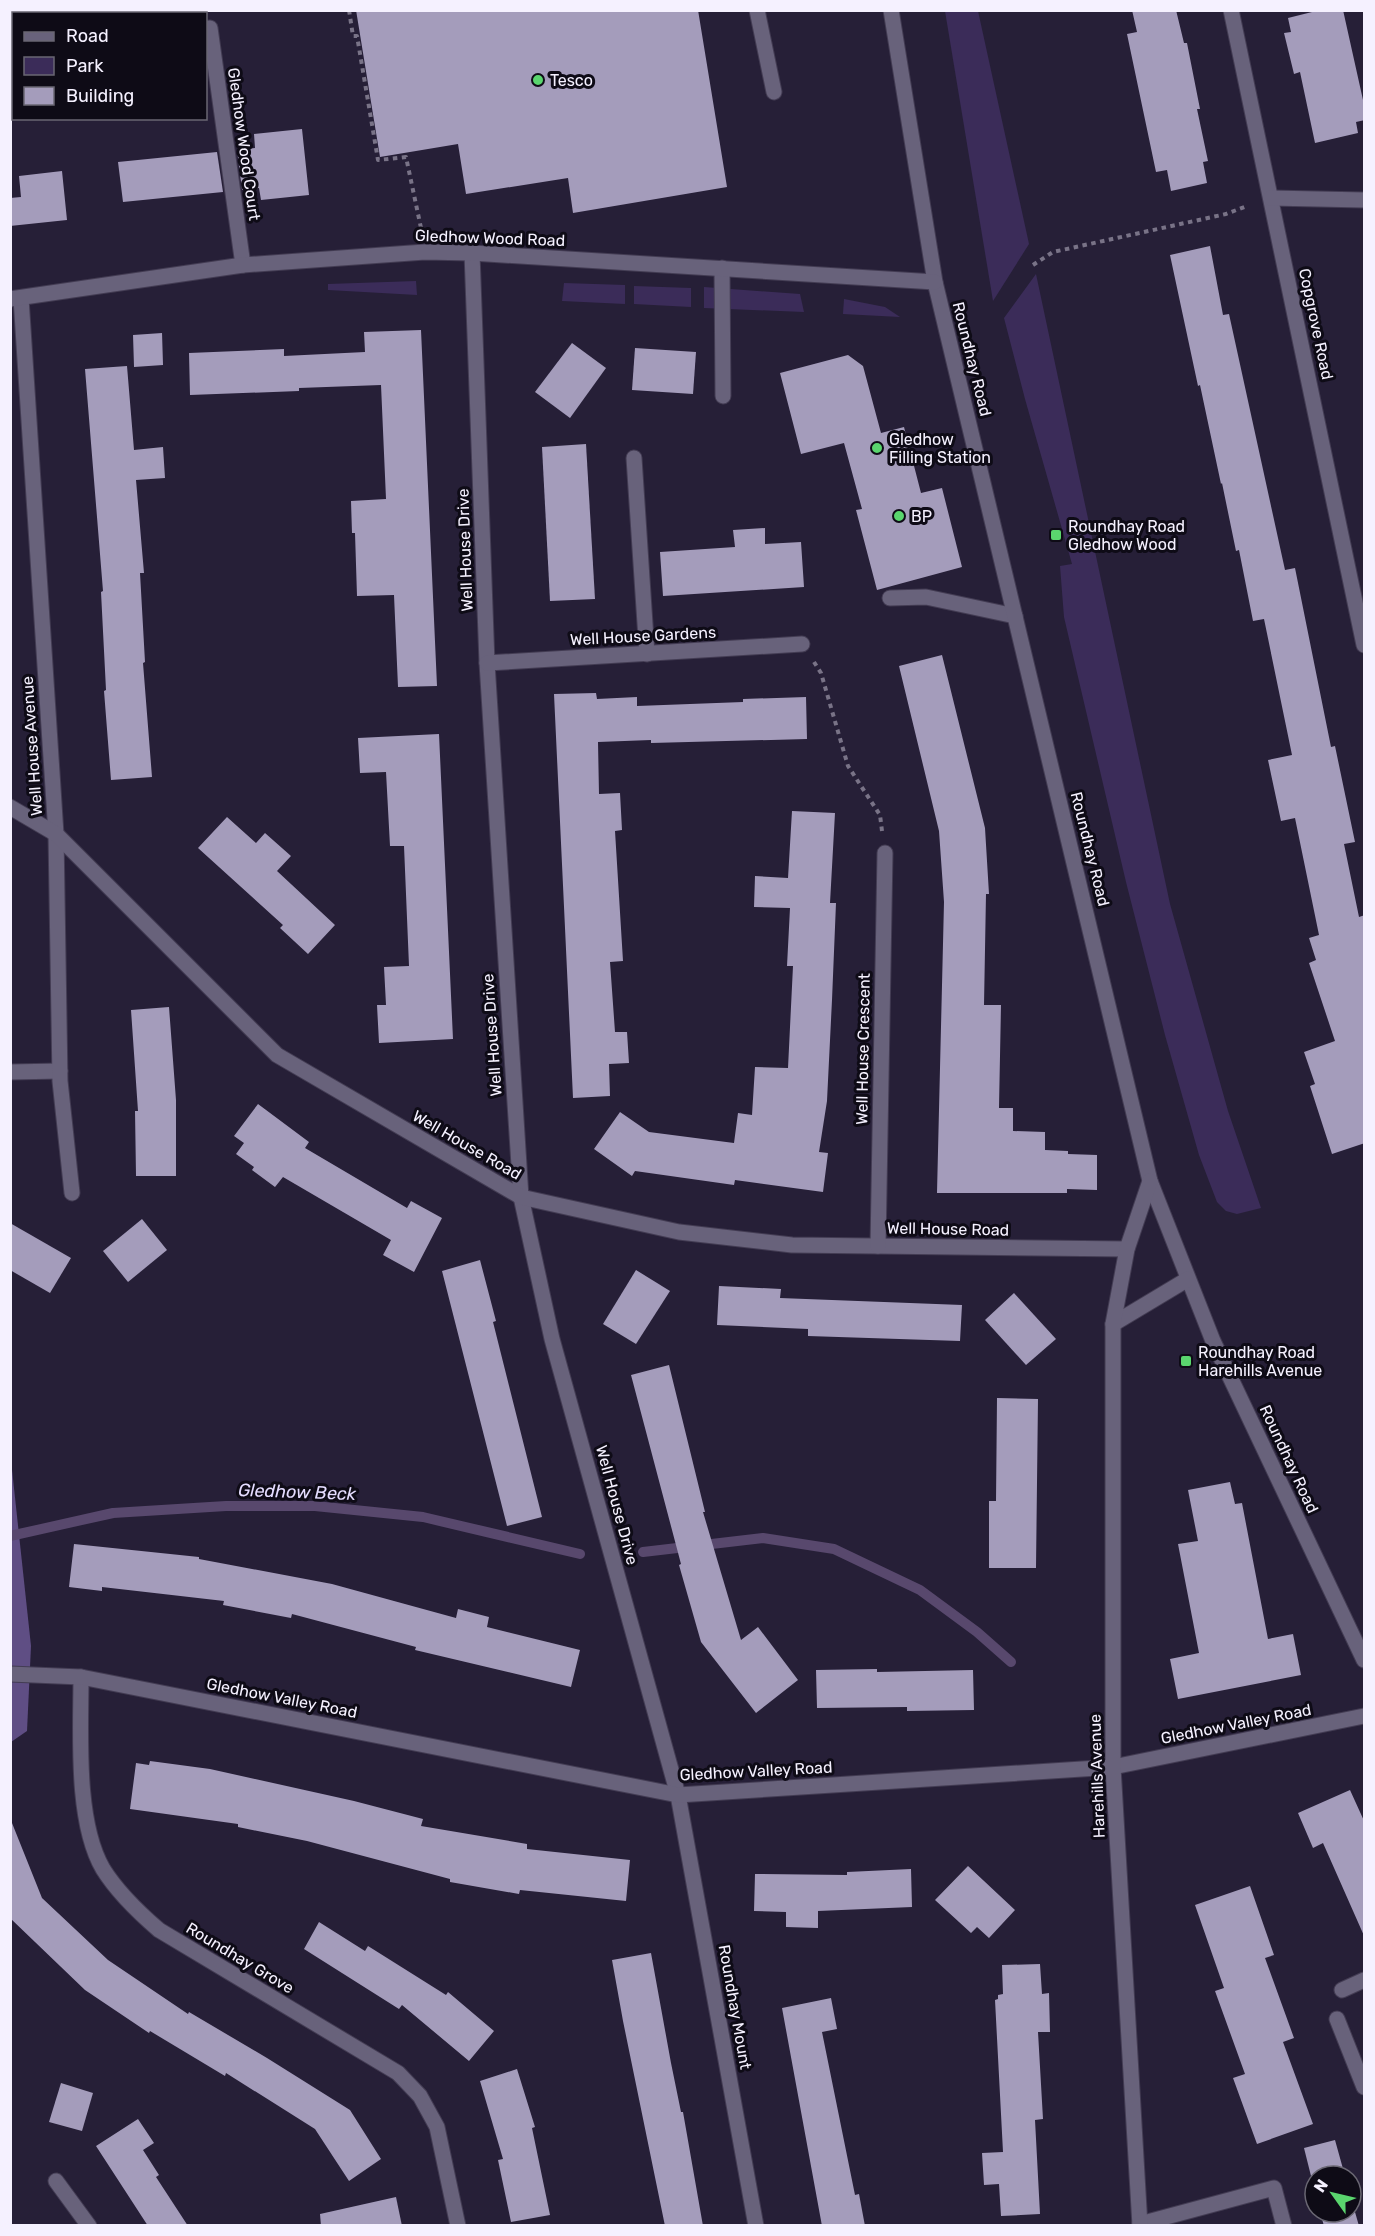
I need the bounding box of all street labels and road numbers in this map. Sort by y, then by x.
street label: Gledhow Wood Court [224,66,264,222]
street label: Gledhow Wood Road [415,226,565,250]
street label: Copgrove Road [1295,267,1337,381]
street label: Roundhay Road [949,300,995,418]
street label: Well House Drive [453,488,477,612]
street label: Well House Gardens [569,623,717,649]
street label: Well House Avenue [18,675,46,817]
street label: Roundhay Road [1067,790,1113,908]
street label: Well House Drive [478,973,506,1097]
street label: Well House Crescent [852,973,874,1125]
street label: Well House Road [409,1106,525,1184]
street label: Well House Road [887,1218,1009,1240]
street label: Roundhay Road [1256,1402,1322,1516]
street label: Well House Drive [592,1443,642,1567]
street label: Gledhow Valley Road [205,1674,359,1722]
street label: Gledhow Valley Road [1159,1700,1313,1748]
street label: Harehills Avenue [1085,1714,1109,1838]
street label: Gledhow Valley Road [679,1758,833,1784]
street label: Roundhay Grove [183,1918,297,1998]
street label: Roundhay Mount [715,1943,755,2071]

